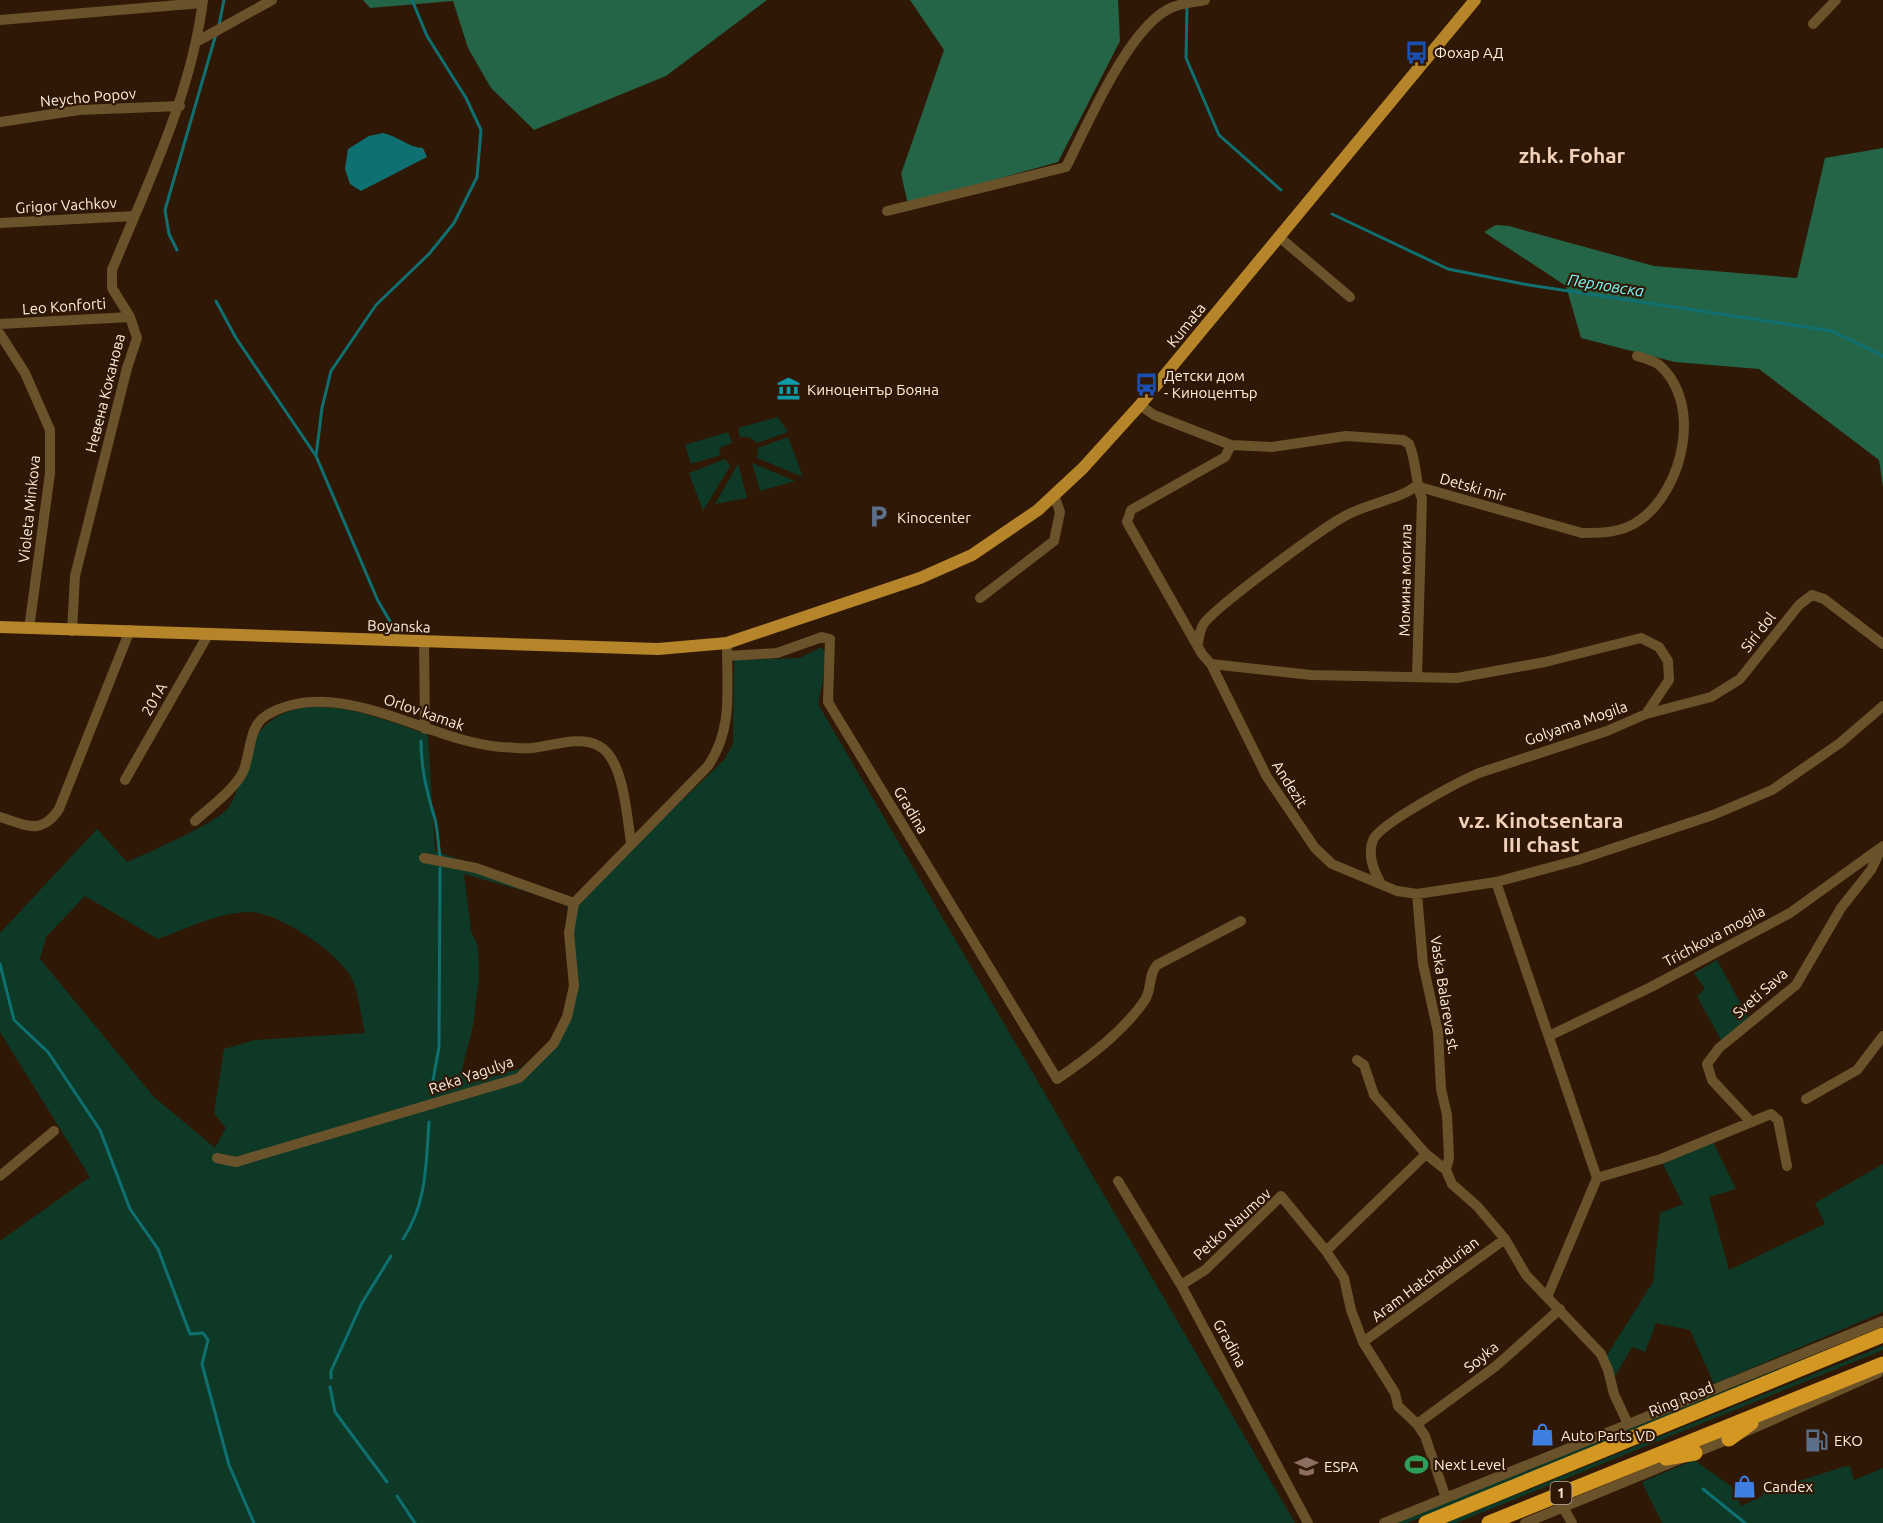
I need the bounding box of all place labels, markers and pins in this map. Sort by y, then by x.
bus stop icon: Фохар АД [1403,39,1429,65]
place label: Фохар АД [1434,44,1504,61]
place label: Детски дом - Киноцентър [1164,367,1258,401]
bus stop icon: Детски дом - Киноцентър [1133,371,1159,397]
museum icon: Киноцентър Бояна [776,376,802,402]
place label: Киноцентър Бояна [807,381,939,398]
parking icon: Kinocenter [866,504,892,530]
place label: Kinocenter [897,509,971,526]
shop icon: Auto Parts VD [1530,1422,1556,1448]
place label: Auto Parts VD [1561,1427,1656,1444]
fuel station icon: EKO [1803,1427,1829,1453]
place label: EKO [1834,1432,1863,1449]
sports icon: Next Level [1403,1451,1429,1477]
school or university icon: ESPA [1293,1453,1319,1479]
place label: Next Level [1434,1456,1505,1473]
place label: ESPA [1324,1458,1359,1475]
shop icon: Candex [1732,1473,1758,1499]
place label: Candex [1763,1478,1814,1495]

